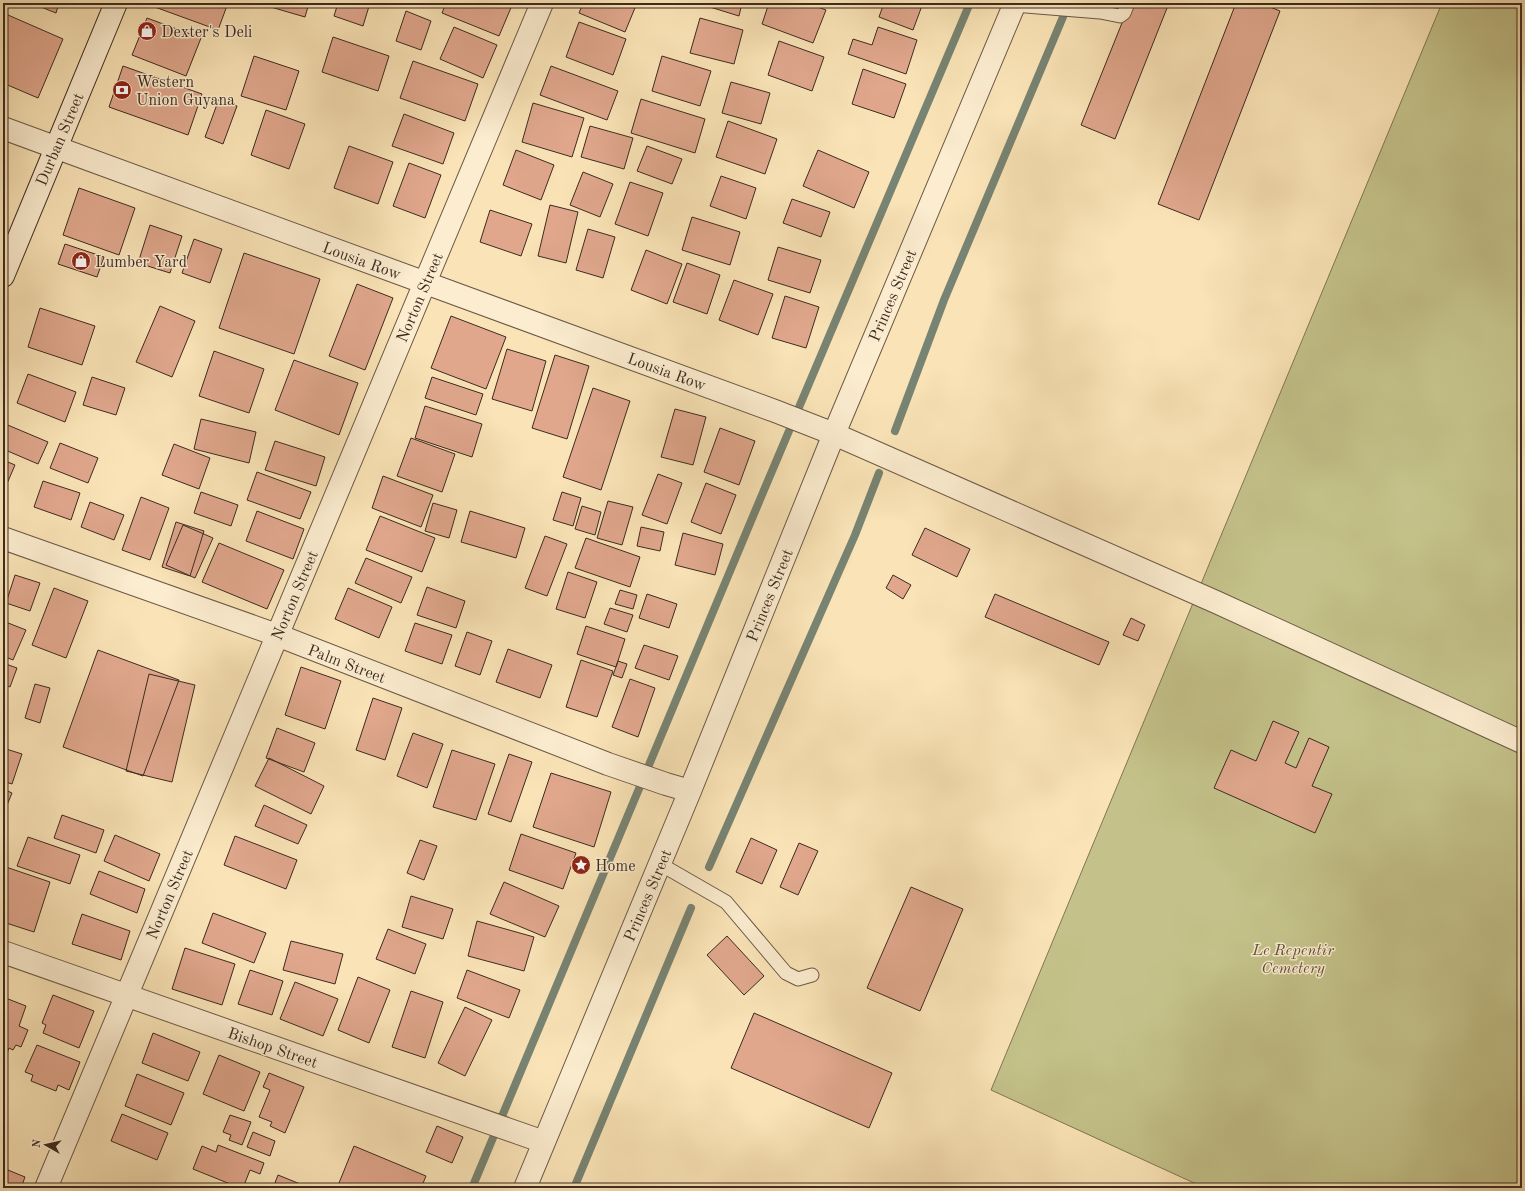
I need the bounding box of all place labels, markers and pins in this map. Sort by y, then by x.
shop icon: Dexter's Deli [136,20,158,42]
place label: Dexter's Deli [161,25,252,41]
place label: Western Union Guyana [136,75,235,109]
bank icon: Western Union Guyana [111,79,133,101]
shop icon: Lumber Yard [70,250,92,272]
place label: Lumber Yard [95,255,187,271]
place icon: Home [570,854,592,876]
place label: Home [595,859,636,875]

